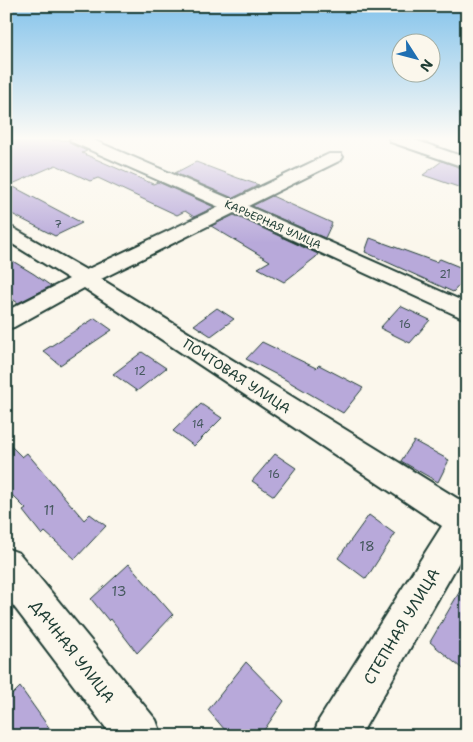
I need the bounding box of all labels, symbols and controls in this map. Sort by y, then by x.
north arrow [390,32,440,82]
text: N [416,56,437,75]
street label: КАРЬЕРНАЯ УЛИЦА [222,196,324,253]
house number: 7 [54,217,62,232]
house number: 21 [439,267,451,282]
house number: 16 [399,317,411,332]
street label: ПОЧТОВАЯ УЛИЦА [180,335,294,417]
house number: 12 [134,364,146,379]
house number: 14 [192,417,204,432]
house number: 16 [268,467,280,482]
house number: 11 [43,501,55,519]
house number: 18 [359,537,375,555]
street label: СТЕПНАЯ УЛИЦА [358,564,444,688]
house number: 13 [112,582,126,600]
street label: ДАЧНАЯ УЛИЦА [26,595,120,707]

